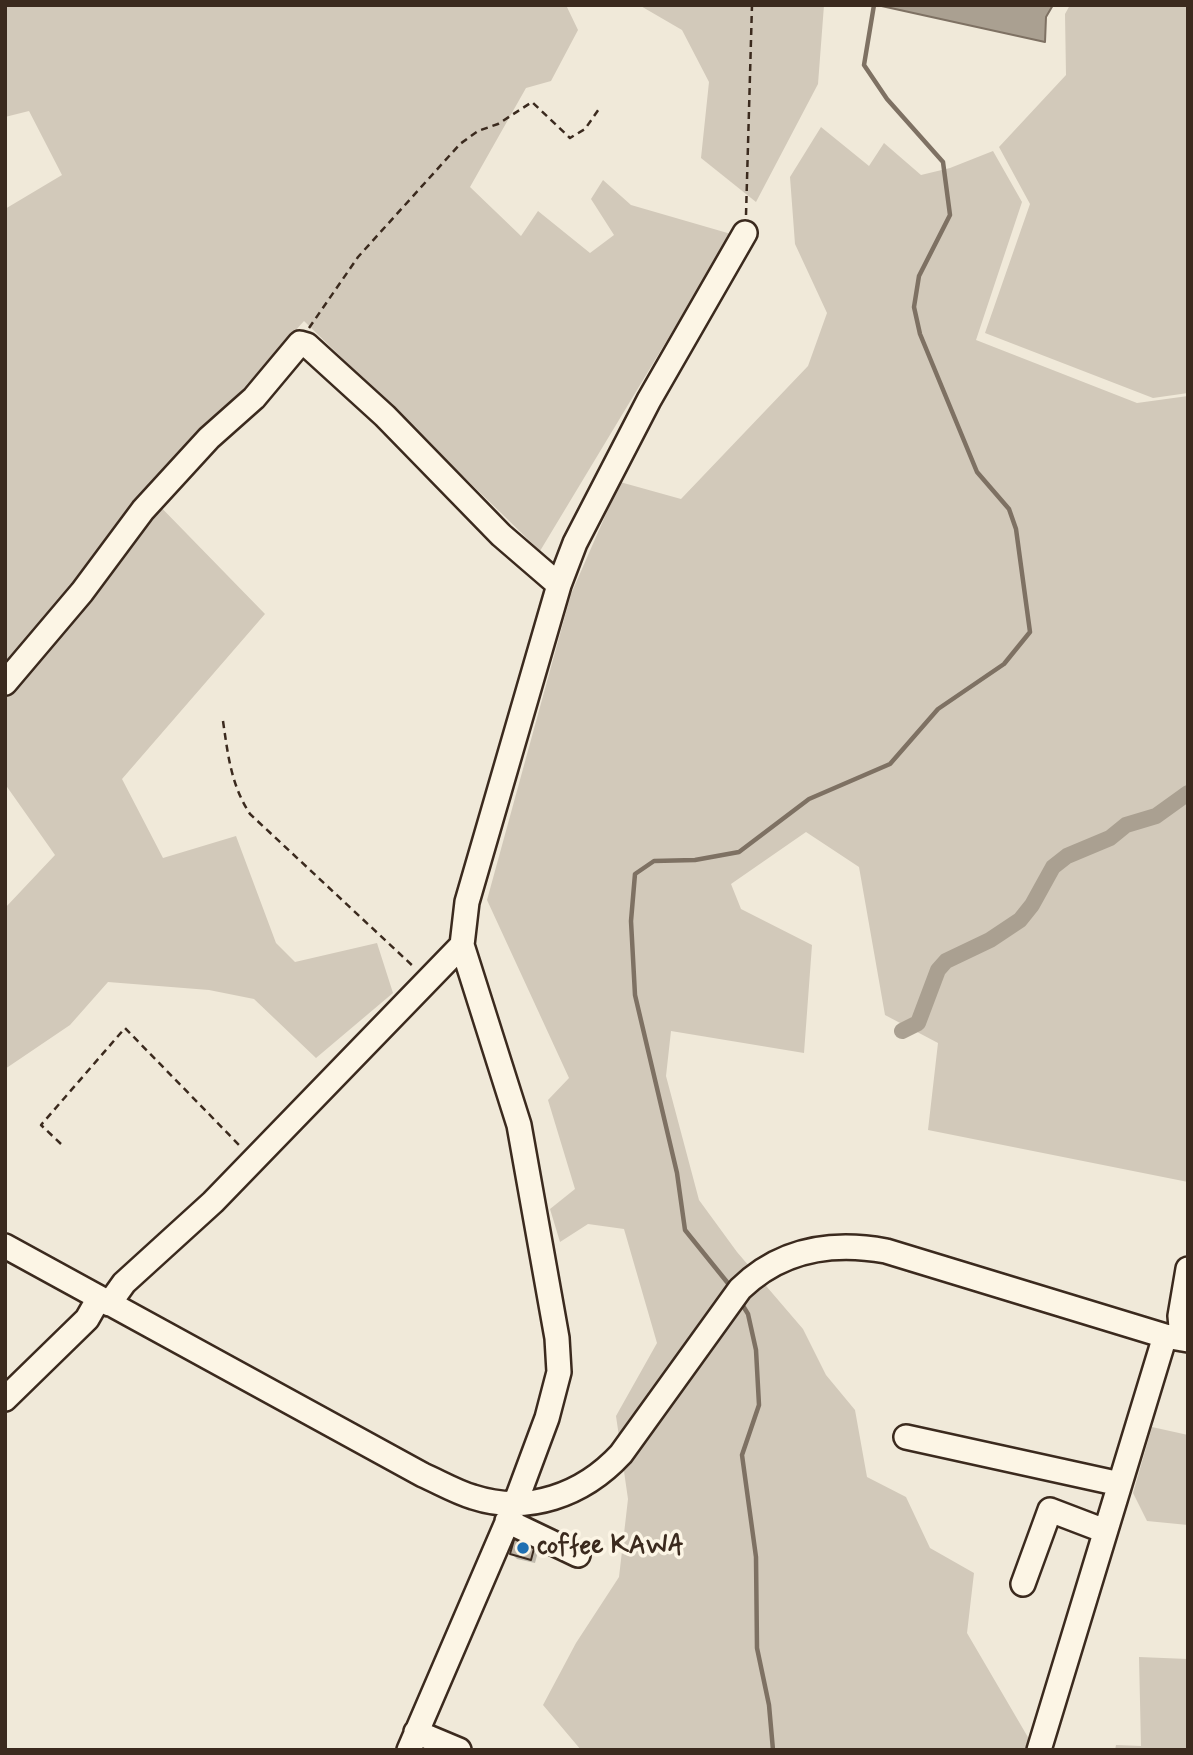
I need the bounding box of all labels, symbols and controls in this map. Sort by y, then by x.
place label: coffee KAWA [537,1532,684,1564]
marker: coffee KAWA [515,1540,531,1556]

